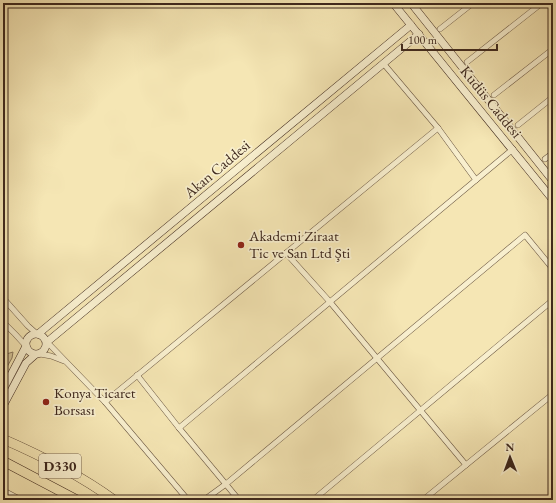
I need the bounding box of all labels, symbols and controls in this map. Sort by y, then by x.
scale bar [402,26,497,52]
text: 100 m [408,32,438,48]
street label: Kudüs Caddesi [456,62,527,142]
street label: Akan Caddesi [179,135,254,202]
place label: Akademi Ziraat Tic ve San Ltd Şti [248,226,351,262]
marker: Akademi Ziraat Tic ve San Ltd Şti [236,240,246,250]
place label: Konya Ticaret Borsası [54,383,136,419]
marker: Konya Ticaret Borsası [41,397,51,407]
north arrow [490,437,530,477]
text: N [505,440,514,454]
road number: D330 [39,454,81,478]

